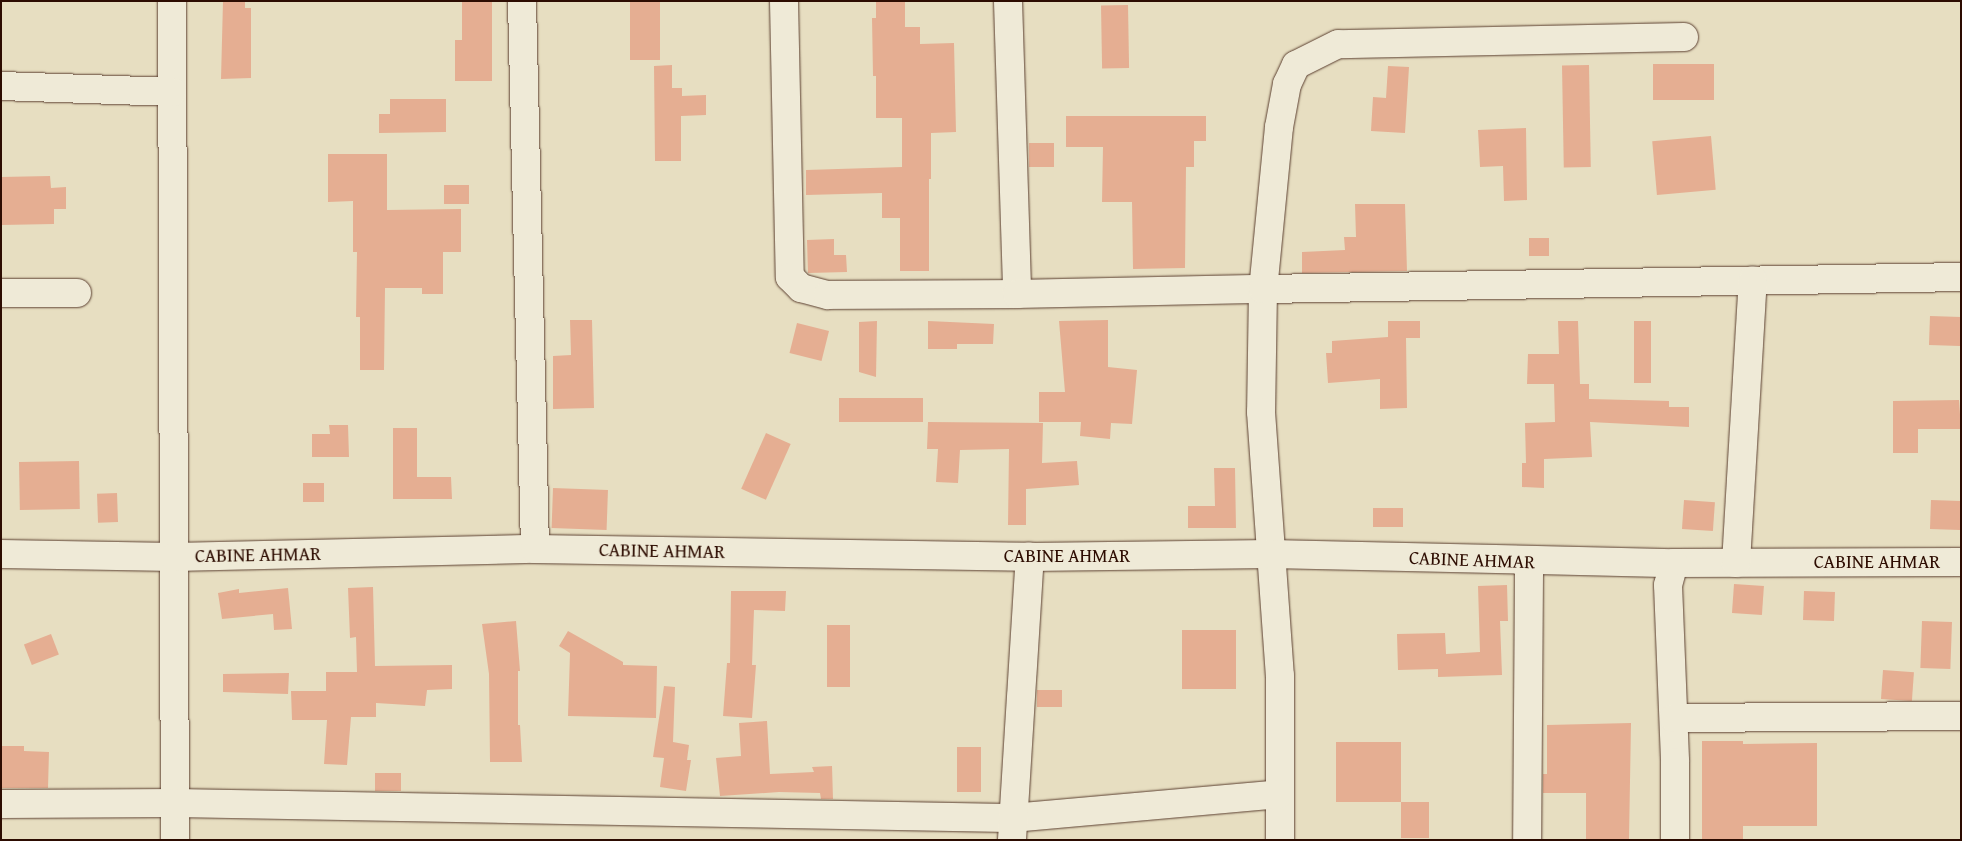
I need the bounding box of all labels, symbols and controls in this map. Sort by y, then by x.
street label: CABINE AHMAR [599,538,725,564]
street label: CABINE AHMAR [195,542,321,568]
street label: CABINE AHMAR [1004,545,1130,567]
street label: CABINE AHMAR [1408,546,1536,574]
street label: CABINE AHMAR [1814,551,1940,573]

